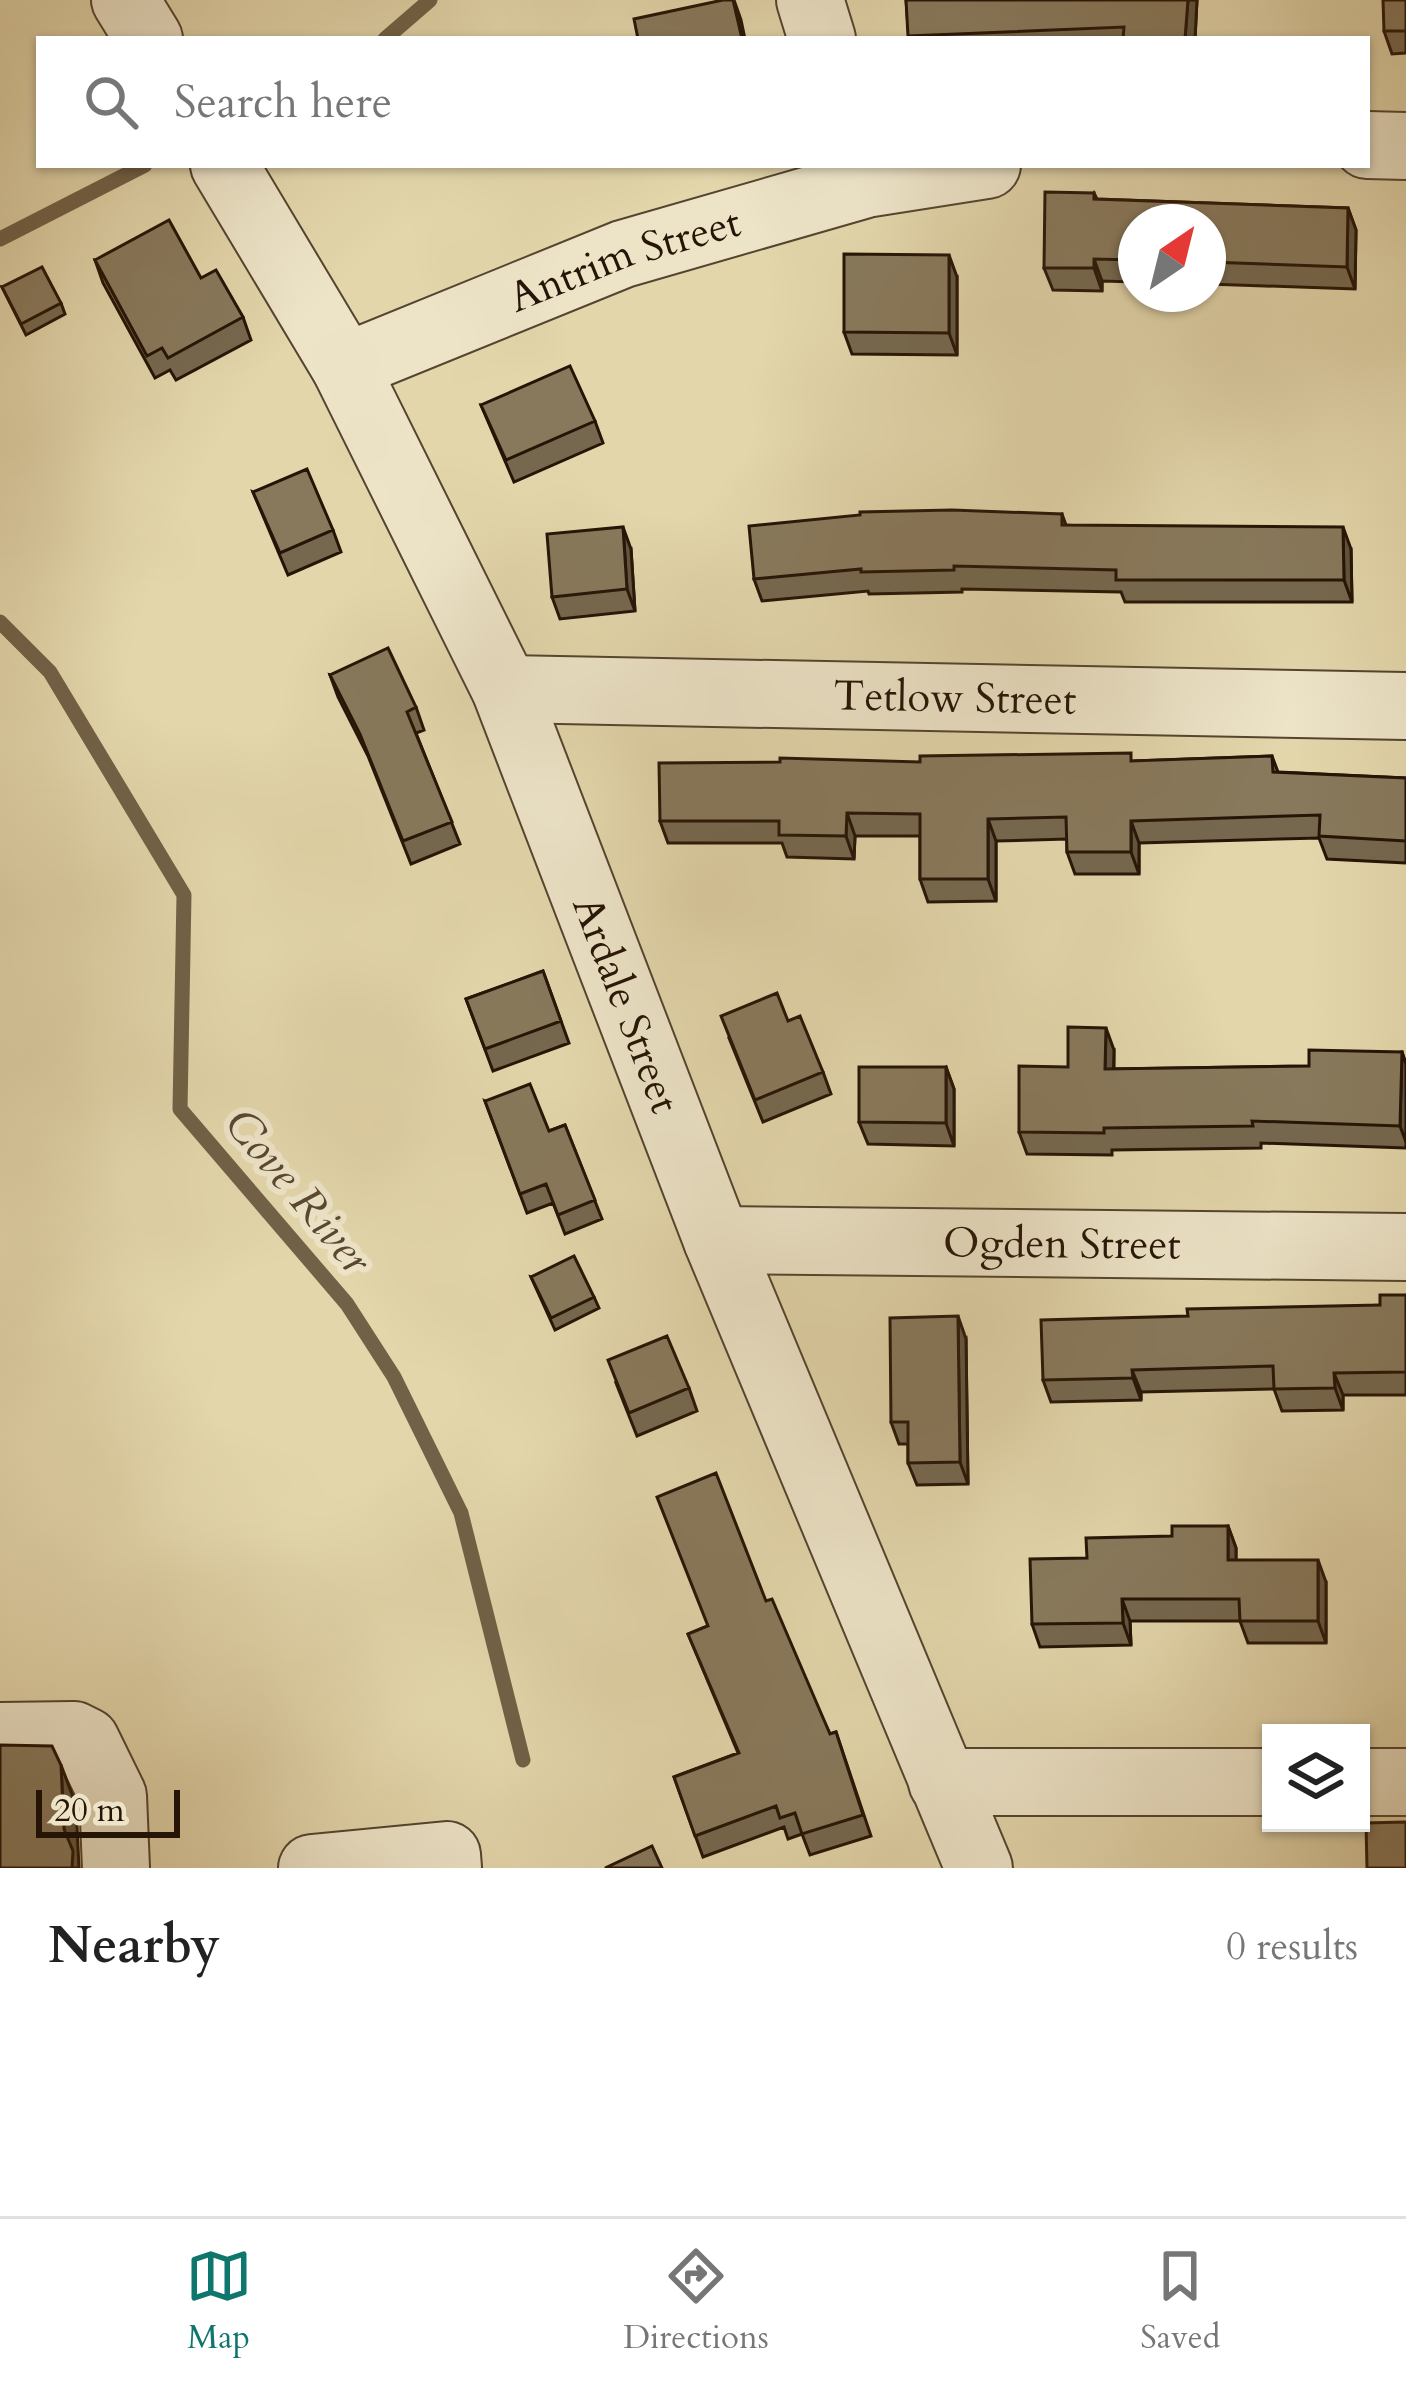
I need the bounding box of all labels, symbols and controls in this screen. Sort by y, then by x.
search box [36,36,1370,168]
icon: search [78,69,144,135]
text: Search here [174,72,392,133]
street label: Antrim Street [500,193,747,326]
north arrow [1118,204,1226,312]
street label: Tetlow Street [833,667,1077,728]
street label: Ardale Street [559,888,694,1121]
water label: Cove River [211,1095,386,1288]
street label: Ogden Street [943,1214,1181,1273]
map controls [1262,1724,1370,1832]
button: layers [1262,1724,1370,1832]
scale bar [36,1784,180,1837]
text: 20 m [54,1788,125,1833]
text: Nearby [48,1911,220,1981]
text: 0 results [1226,1920,1358,1973]
tab: Map [186,2243,252,2360]
tab: Directions [623,2243,769,2360]
tab: Saved [1140,2243,1220,2360]

